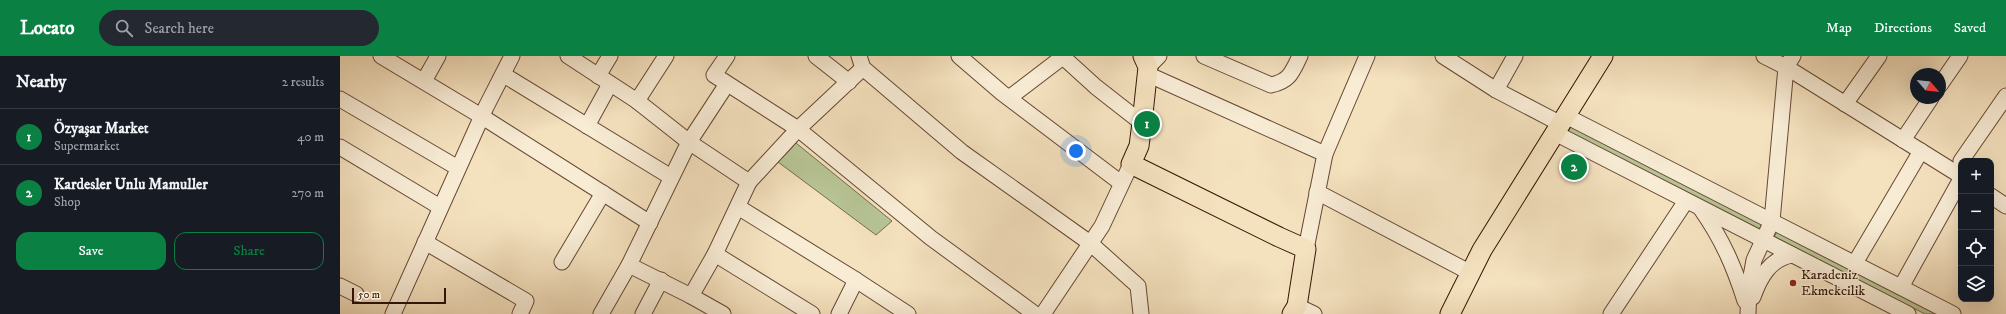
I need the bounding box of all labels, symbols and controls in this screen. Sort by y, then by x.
search box [99,10,379,46]
text: Locato [20,17,75,40]
icon: search [113,17,135,39]
text: Search here [145,19,214,38]
text: Map [1826,19,1852,37]
text: Directions [1874,19,1932,37]
text: Saved [1954,19,1986,37]
north arrow [1910,68,1946,104]
text: Nearby [16,71,66,93]
text: 2 results [282,74,324,90]
pin: 1 [1134,109,1160,139]
text: Özyaşar Market [54,119,149,138]
text: 1 [27,129,31,145]
text: 40 m [297,129,324,145]
text: Supermarket [54,138,120,154]
your location [1066,141,1086,161]
pin: 2 [1561,152,1587,182]
map controls [1958,158,1994,302]
button: + [1958,158,1994,194]
text: Kardesler Unlu Mamuller [54,175,208,194]
text: 2 [26,185,32,201]
text: 270 m [292,185,324,201]
text: Shop [54,194,80,210]
button: − [1958,194,1994,230]
button: locate [1958,230,1994,266]
button: Save [16,232,166,270]
button: Share [174,232,324,270]
place label: Karadeniz Ekmekcilik [1801,266,1865,300]
button: layers [1958,266,1994,302]
marker: Karadeniz Ekmekcilik [1788,278,1798,288]
scale bar [352,286,446,305]
text: 50 m [358,288,380,302]

